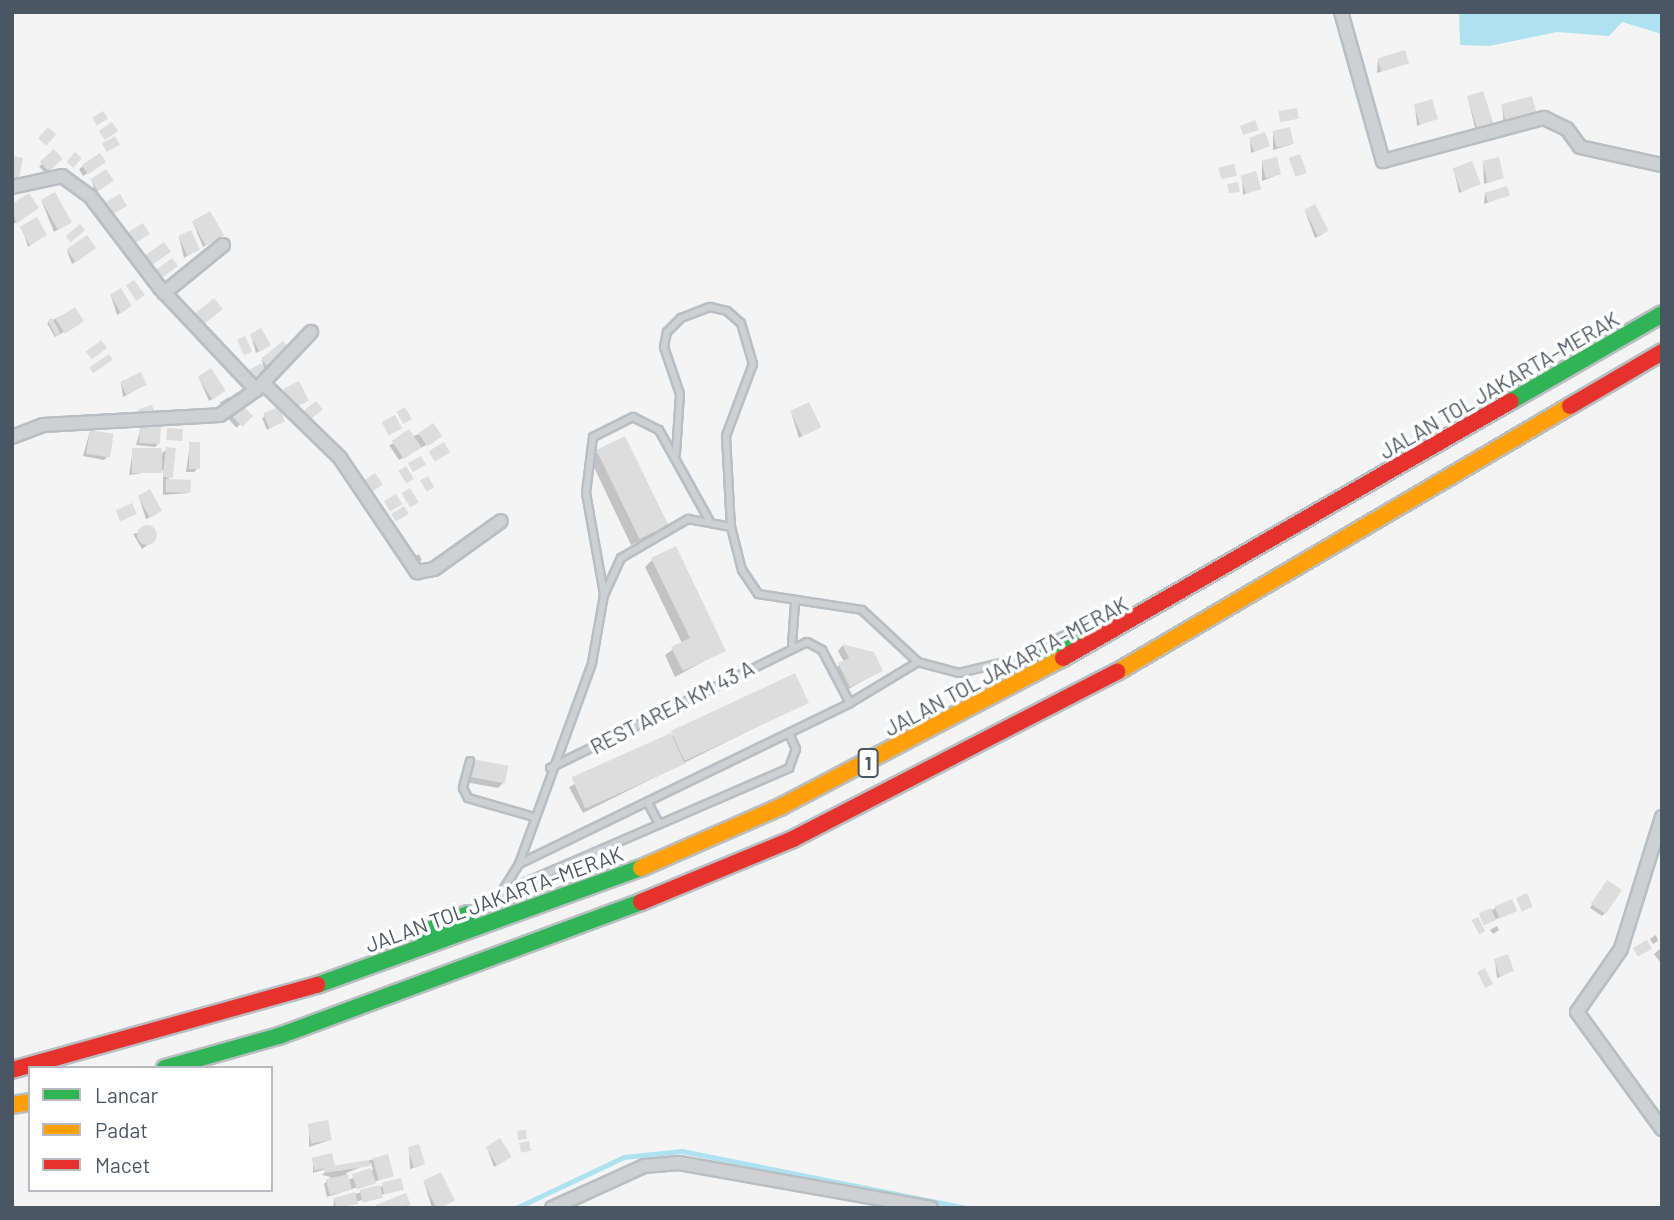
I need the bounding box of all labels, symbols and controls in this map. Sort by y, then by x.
street label: JALAN TOL JAKARTA–MERAK [1375,306,1623,464]
street label: JALAN TOL JAKARTA–MERAK [880,591,1132,741]
street label: REST AREA KM 43 A [586,655,758,759]
road number: 1 [858,748,878,778]
street label: JALAN TOL JAKARTA–MERAK [362,841,626,957]
legend [28,1066,273,1192]
text: Lancar [95,1082,158,1107]
text: Padat [95,1117,148,1142]
text: Macet [95,1152,150,1177]

